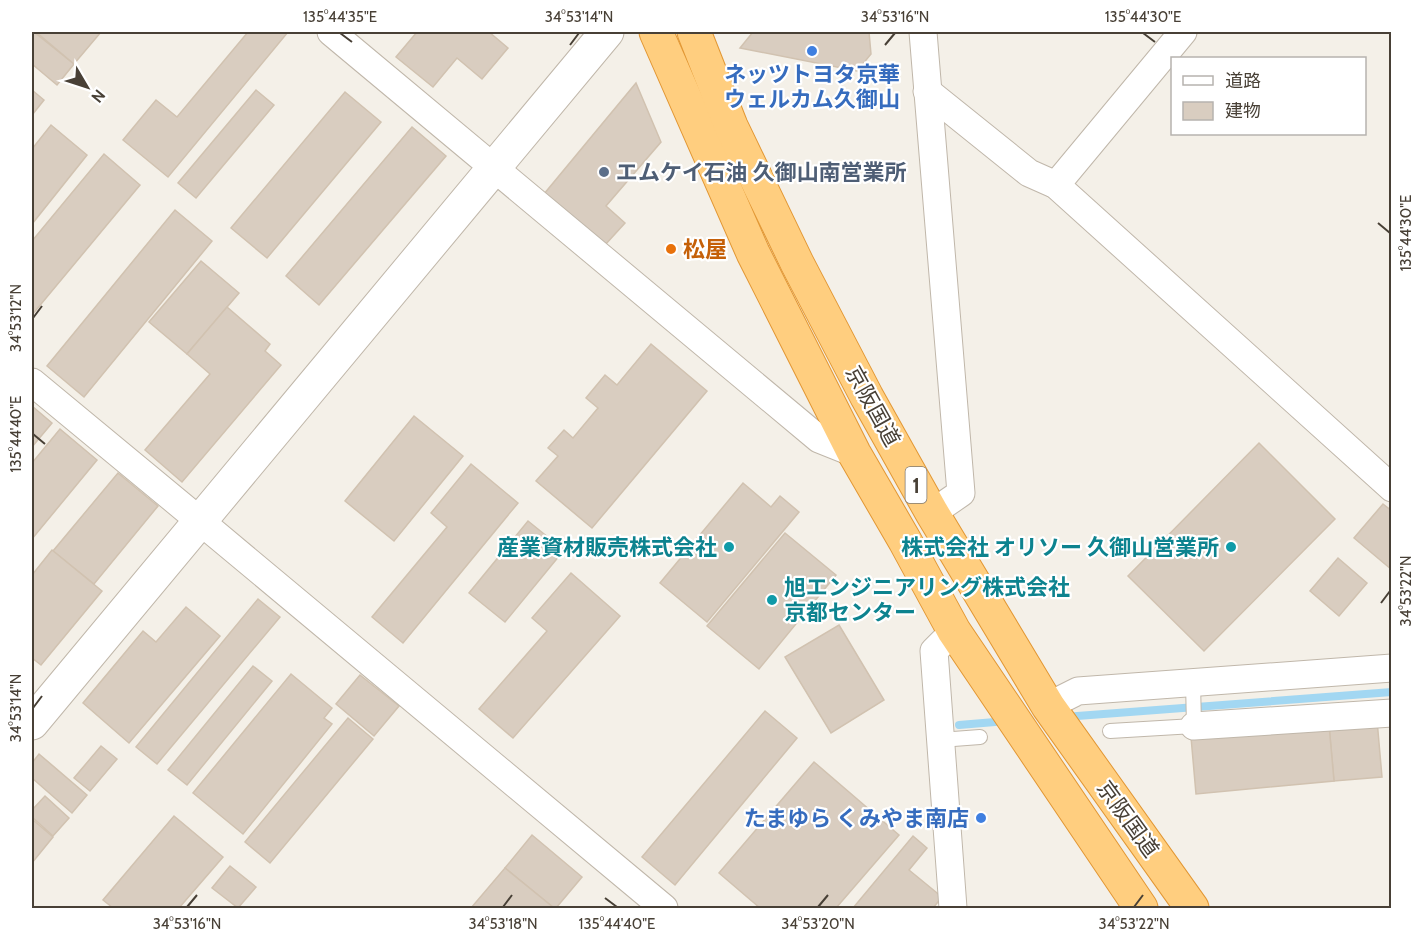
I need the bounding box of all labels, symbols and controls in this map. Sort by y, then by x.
text: 135°44'35"E [303,8,377,26]
text: 34°53'14"N [545,8,613,26]
text: 34°53'16"N [861,8,929,26]
text: 135°44'30"E [1105,8,1181,26]
marker: ネッツトヨタ京華 ウェルカム久御山 [805,44,819,58]
north arrow [57,57,117,117]
legend [1171,57,1366,135]
place label: ネッツトヨタ京華 ウェルカム久御山 [724,61,900,113]
text: 道路 [1225,70,1261,92]
text: N [87,86,109,106]
text: 建物 [1225,100,1261,122]
place label: エムケイ石油 久御山南営業所 [616,159,907,186]
marker: エムケイ石油 久御山南営業所 [597,165,611,179]
text: 135°44'30"E [1397,195,1415,271]
place label: 松屋 [683,236,727,263]
marker: 松屋 [664,242,678,256]
text: 34°53'12"N [7,284,25,352]
street label: 京阪国道 [840,361,906,451]
text: 135°44'40"E [7,396,25,472]
road number: 1 [906,467,926,503]
place label: 産業資材販売株式会社 [497,534,717,561]
place label: 株式会社 オリソー 久御山営業所 [901,534,1219,561]
marker: 産業資材販売株式会社 [722,540,736,554]
marker: 株式会社 オリソー 久御山営業所 [1224,540,1238,554]
text: 34°53'22"N [1397,556,1415,626]
place label: 旭エンジニアリング株式会社 京都センター [784,574,1070,626]
marker: 旭エンジニアリング株式会社 京都センター [765,593,779,607]
text: 34°53'14"N [7,674,25,742]
street label: 京阪国道 [1091,775,1165,863]
place label: たまゆら くみやま南店 [744,805,969,832]
marker: たまゆら くみやま南店 [974,811,988,825]
text: 34°53'16"N [153,915,221,933]
text: 34°53'18"N [468,915,538,933]
text: 135°44'40"E [579,915,655,933]
text: 34°53'20"N [781,915,855,933]
text: 34°53'22"N [1099,915,1169,933]

